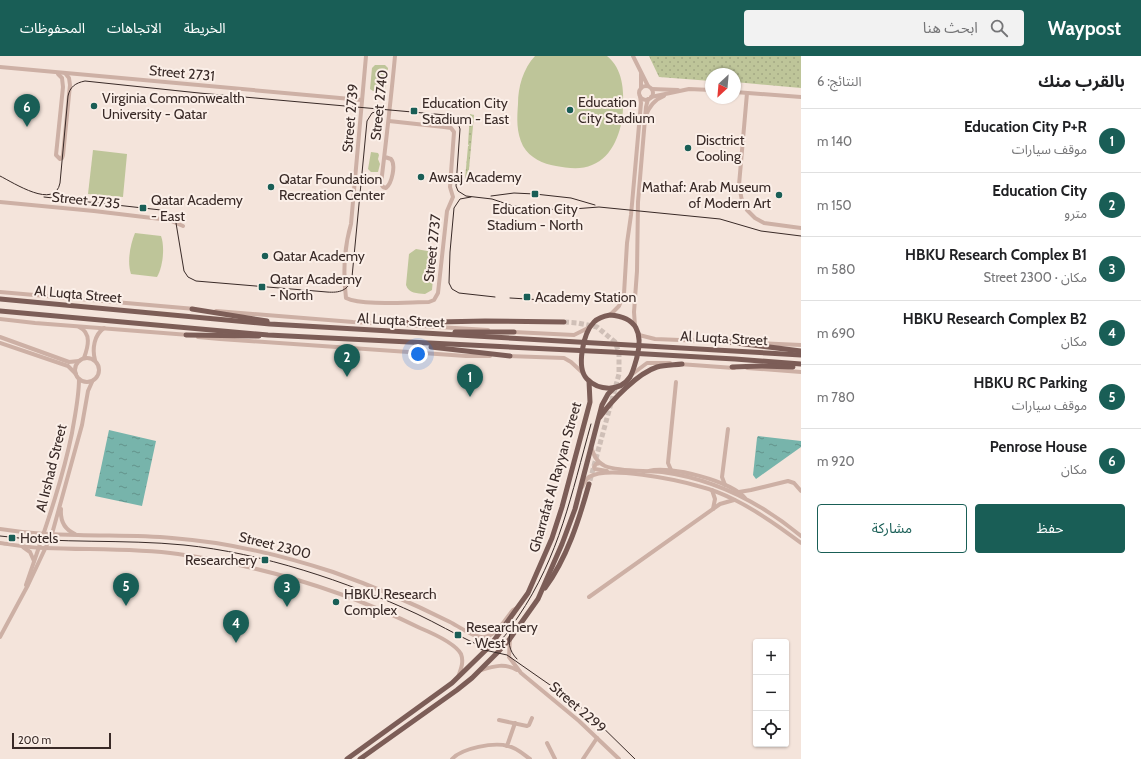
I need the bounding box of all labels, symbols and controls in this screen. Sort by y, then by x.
search box [744,10,1024,46]
icon: search [988,17,1010,39]
text: Waypost [1048,17,1121,40]
text: المحفوظات [20,19,85,37]
text: الاتجاهات [107,19,162,37]
text: الخريطة [184,19,226,37]
text: ابحث هنا [923,19,978,37]
street label: Street 2731 [149,61,215,85]
north arrow [705,68,741,104]
street label: Street 2740 [366,69,392,141]
text: بالقرب منك [1038,71,1125,91]
text: النتائج: 6 [817,73,862,89]
street label: Street 2739 [338,83,362,153]
place label: Virginia Commonwealth University - Qatar [102,89,245,123]
place label: Education City Stadium [578,93,655,127]
pin: 6 [14,94,40,127]
place label: Education City Stadium - East [422,94,509,128]
marker: Virginia Commonwealth University - Qatar [89,101,99,111]
marker: Education City Stadium [565,105,575,115]
marker: Education City Stadium - East [409,106,419,116]
text: Education City P+R [964,118,1087,136]
place label: Disctrict Cooling [696,131,745,165]
text: 140 m [817,133,852,149]
text: 1 [1110,133,1114,149]
text: موقف سيارات [1012,141,1087,157]
marker: Disctrict Cooling [683,143,693,153]
place label: Awsaj Academy [429,168,522,186]
place label: Qatar Foundation Recreation Center [279,170,385,204]
marker: Awsaj Academy [416,172,426,182]
place label: Mathaf: Arab Museum of Modern Art [642,178,771,212]
marker: Qatar Foundation Recreation Center [266,182,276,192]
text: Education City [992,182,1087,200]
street label: Street 2735 [51,187,121,213]
marker: Education City Stadium - North [530,189,540,199]
marker: Mathaf: Arab Museum of Modern Art [774,190,784,200]
place label: Qatar Academy - East [151,191,243,225]
text: 150 m [817,197,852,213]
text: 2 [1109,197,1115,213]
place label: Education City Stadium - North [487,200,583,234]
marker: Qatar Academy - East [138,203,148,213]
text: مترو [1064,205,1087,221]
street label: Street 2737 [419,213,445,283]
text: HBKU Research Complex B1 [905,246,1087,264]
place label: Qatar Academy [273,247,365,265]
marker: Qatar Academy [260,251,270,261]
text: 580 m [817,261,855,277]
text: 3 [1109,261,1116,277]
text: مكان · Street 2300 [984,269,1087,285]
place label: Qatar Academy - North [270,270,362,304]
street label: Al Luqta Street [34,281,123,307]
marker: Qatar Academy - North [257,282,267,292]
place label: Academy Station [535,288,636,306]
marker: Academy Station [522,292,532,302]
street label: Al Luqta Street [357,309,445,331]
text: HBKU Research Complex B2 [903,310,1087,328]
text: 690 m [817,325,855,341]
text: 4 [1108,325,1116,341]
street label: Al Luqta Street [680,327,768,349]
text: مكان [1061,333,1087,349]
pin: 2 [334,344,360,377]
your location [408,344,428,364]
pin: 1 [457,364,483,397]
text: HBKU RC Parking [973,374,1087,392]
text: 780 m [817,389,855,405]
text: 5 [1109,389,1116,405]
text: موقف سيارات [1012,397,1087,413]
street label: Gharrafat Al Rayyan Street [525,399,585,554]
street label: Al Irshad Street [31,422,71,514]
text: Penrose House [990,438,1087,456]
text: 920 m [817,453,855,469]
text: 6 [1108,453,1116,469]
text: مكان [1061,461,1087,477]
button: مشاركة [817,504,967,553]
button: حفظ [975,504,1125,553]
street label: Street 2300 [237,527,313,563]
place label: Hotels [20,529,58,547]
marker: Hotels [7,533,17,543]
place label: Researchery [185,551,257,569]
marker: Researchery [260,555,270,565]
pin: 5 [113,573,139,606]
pin: 3 [274,574,300,607]
place label: HBKU Research Complex [344,585,437,619]
marker: HBKU Research Complex [331,597,341,607]
pin: 4 [223,610,249,643]
place label: Researchery - West [466,618,538,652]
marker: Researchery - West [453,630,463,640]
map controls [753,639,789,747]
button: + [753,639,789,675]
button: − [753,675,789,711]
street label: Street 2299 [546,677,610,737]
button: locate [753,711,789,747]
scale bar [12,731,111,750]
text: 200 m [18,733,51,747]

